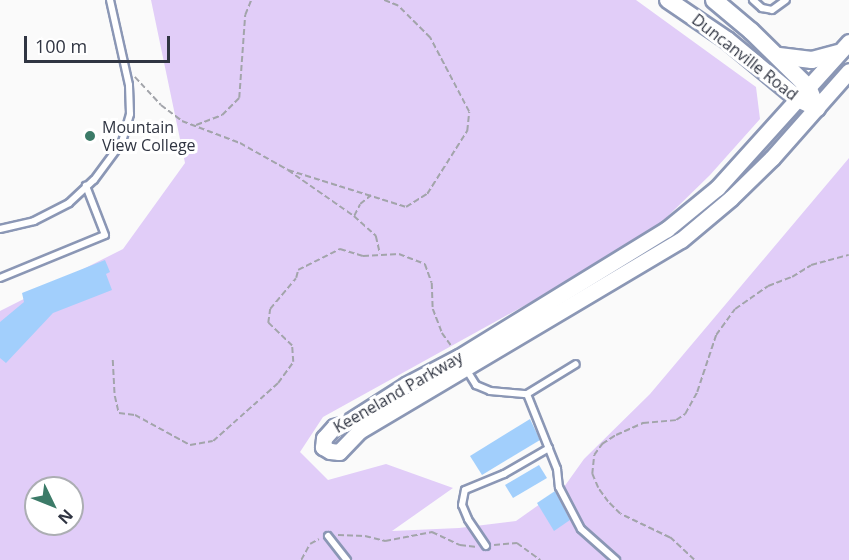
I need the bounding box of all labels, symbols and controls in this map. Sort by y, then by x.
street label: Duncanville Road [688,10,802,104]
scale bar [27,24,172,62]
text: 100 m [35,34,87,58]
place label: Mountain View College [102,117,196,155]
marker: Mountain View College [83,129,97,143]
street label: Keeneland Parkway [330,347,466,437]
north arrow [24,476,84,536]
text: N [53,505,78,529]

